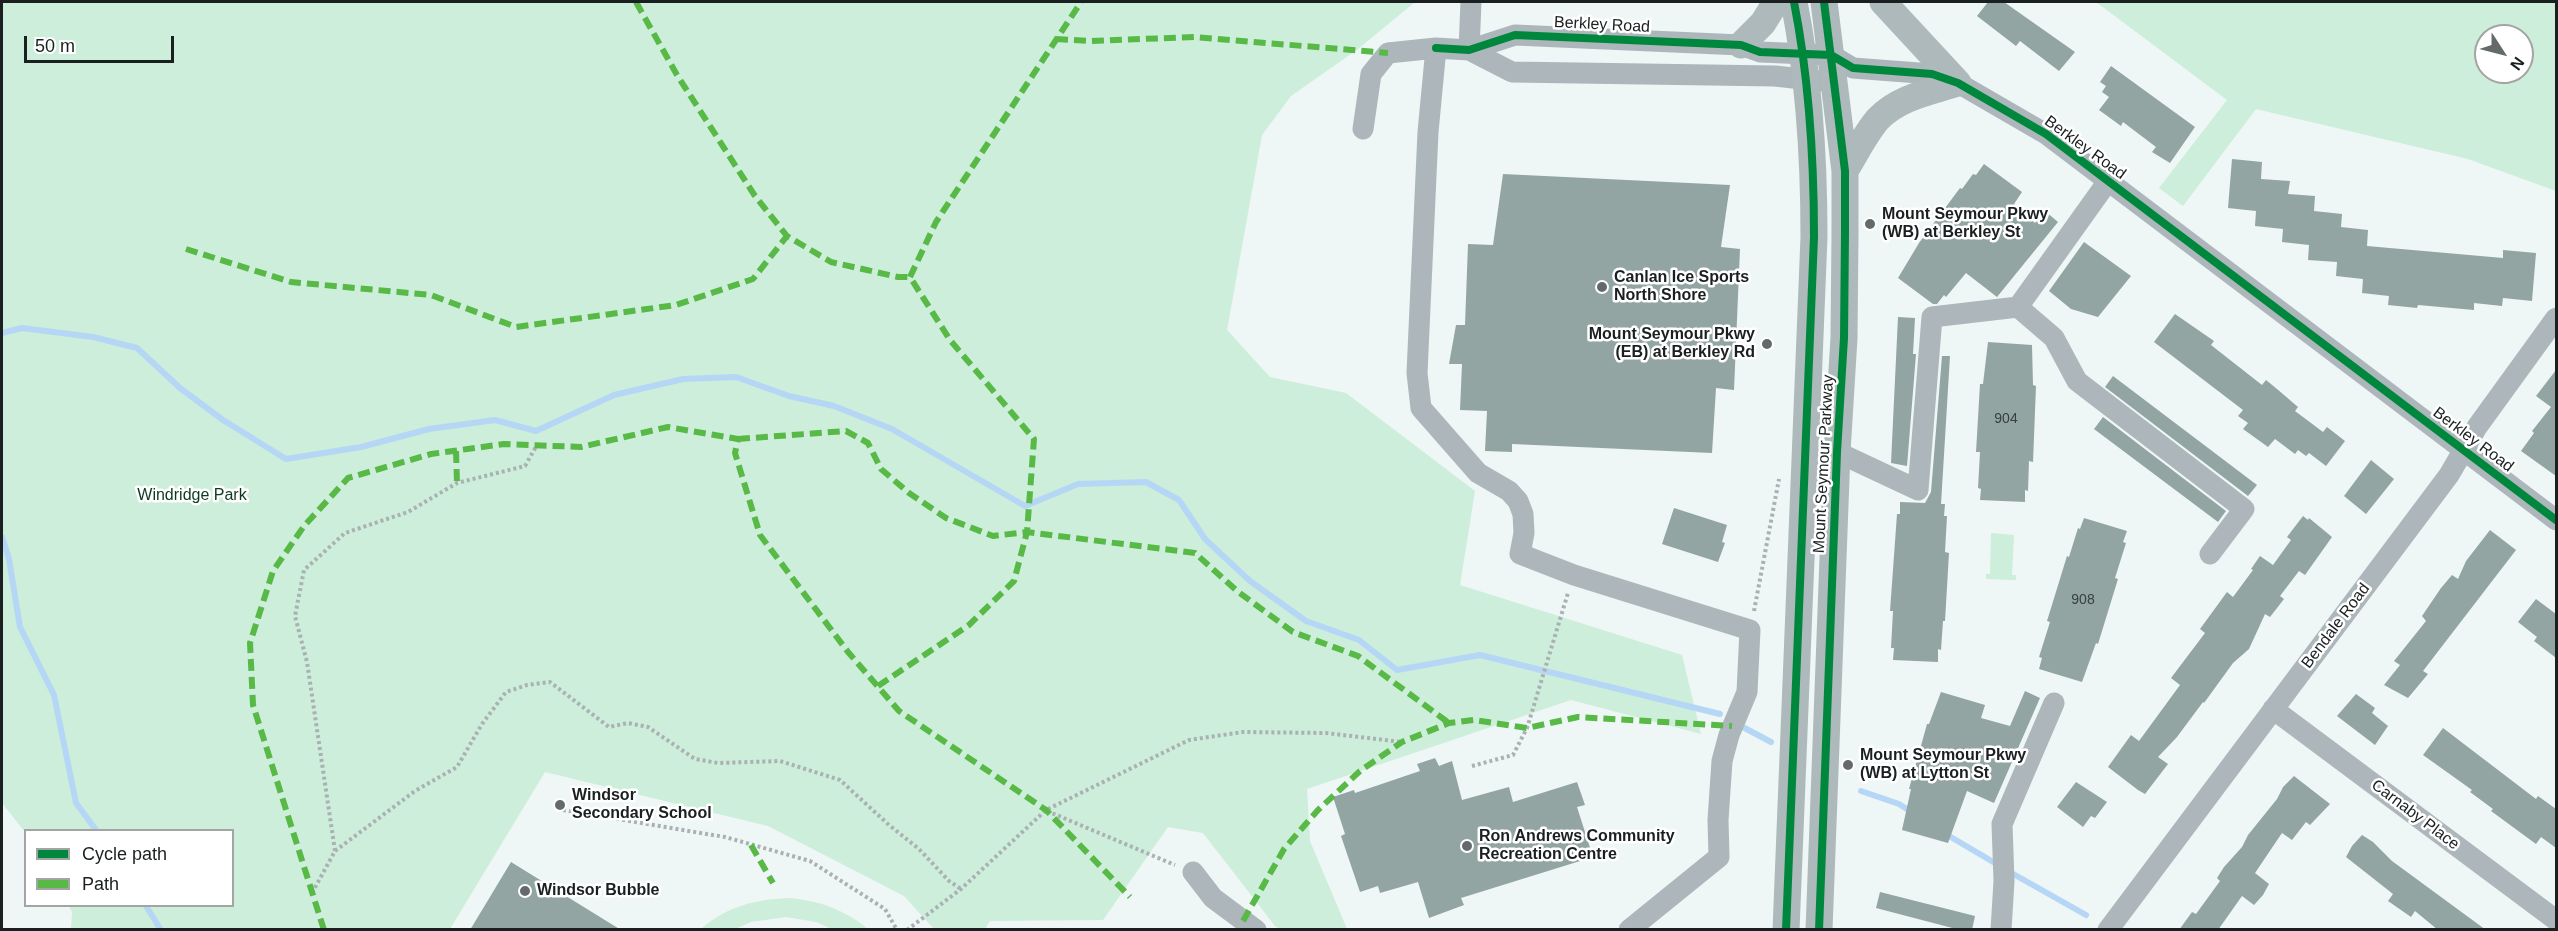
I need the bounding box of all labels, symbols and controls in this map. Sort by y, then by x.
street label: Berkley Road [1554,13,1650,37]
scale bar [27,24,177,62]
north arrow [2474,24,2534,84]
text: 50 m [35,36,75,56]
text: N [2507,54,2528,73]
street label: Berkley Road [2041,112,2129,184]
place label: Mount Seymour Pkwy (WB) at Berkley St [1882,205,2048,243]
marker: Mount Seymour Pkwy (WB) at Berkley St [1863,217,1877,231]
place label: Canlan Ice Sports North Shore [1614,268,1749,306]
marker: Canlan Ice Sports North Shore [1595,280,1609,294]
place label: Mount Seymour Pkwy (EB) at Berkley Rd [1589,325,1755,363]
marker: Mount Seymour Pkwy (EB) at Berkley Rd [1760,337,1774,351]
street label: Mount Seymour Parkway [1810,374,1838,554]
street label: Berkley Road [2429,403,2517,477]
house number: 904 [1994,411,2018,427]
park label: Windridge Park [137,486,247,506]
street label: Bendale Road [2298,580,2374,672]
house number: 908 [2071,592,2095,608]
place label: Mount Seymour Pkwy (WB) at Lytton St [1860,746,2026,784]
marker: Mount Seymour Pkwy (WB) at Lytton St [1841,758,1855,772]
street label: Carnaby Place [2367,776,2463,854]
place label: Windsor Secondary School [572,786,712,824]
marker: Windsor Secondary School [553,798,567,812]
place label: Ron Andrews Community Recreation Centre [1479,827,1675,865]
legend [24,829,234,907]
marker: Ron Andrews Community Recreation Centre [1460,839,1474,853]
text: Cycle path [82,844,167,864]
text: Path [82,874,119,894]
place label: Windsor Bubble [537,881,660,901]
marker: Windsor Bubble [518,884,532,898]

